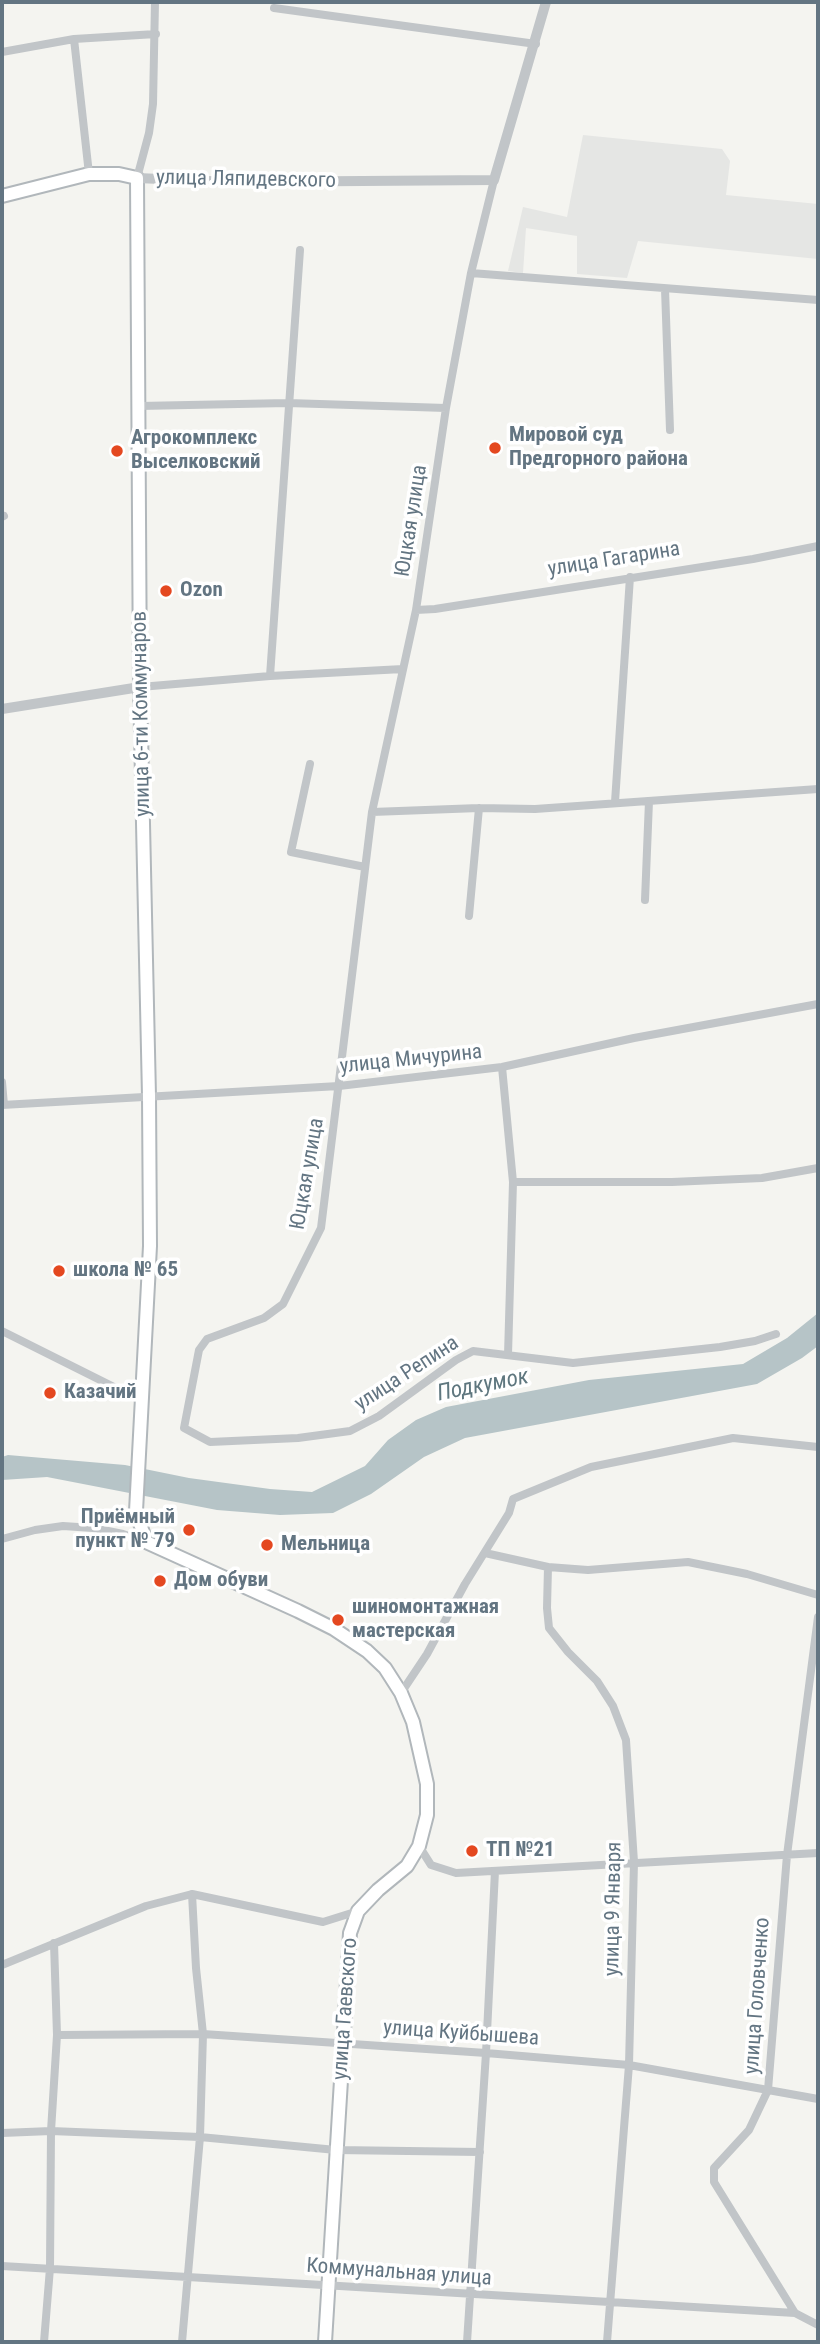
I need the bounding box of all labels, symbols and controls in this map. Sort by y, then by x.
street label: улица Ляпидевского [156,166,336,194]
place label: Мировой суд Предгорного района [509,423,688,473]
place label: Агрокомплекс Выселковский [131,426,261,476]
marker: Мировой суд Предгорного района [487,440,503,456]
marker: Агрокомплекс Выселковский [109,443,125,459]
street label: Юцкая улица [391,463,433,579]
street label: улица Гагарина [546,537,682,583]
place label: Ozon [180,578,223,604]
marker: Ozon [158,583,174,599]
street label: улица 6-ти Коммунаров [128,611,156,817]
street label: улица Мичурина [339,1040,483,1080]
street label: Юцкая улица [286,1116,330,1232]
place label: школа № 65 [73,1258,178,1284]
marker: школа № 65 [51,1263,67,1279]
street label: улица Репина [350,1331,464,1417]
water label: Подкумок [435,1364,531,1408]
place label: Казачий [64,1380,136,1406]
marker: Казачий [42,1385,58,1401]
place label: Приёмный пункт № 79 [75,1505,175,1555]
marker: Приёмный пункт № 79 [181,1522,197,1538]
place label: Мельница [281,1532,370,1558]
marker: Мельница [259,1537,275,1553]
place label: Дом обуви [174,1568,268,1594]
marker: Дом обуви [152,1573,168,1589]
place label: шиномонтажная мастерская [352,1595,499,1645]
marker: шиномонтажная мастерская [330,1612,346,1628]
place label: ТП №21 [486,1838,555,1864]
street label: улица 9 Января [600,1842,628,1976]
marker: ТП №21 [464,1843,480,1859]
street label: улица Головченко [740,1917,776,2075]
street label: улица Гаевского [328,1937,364,2081]
street label: улица Куйбышева [382,2016,540,2052]
street label: Коммунальная улица [305,2254,493,2292]

